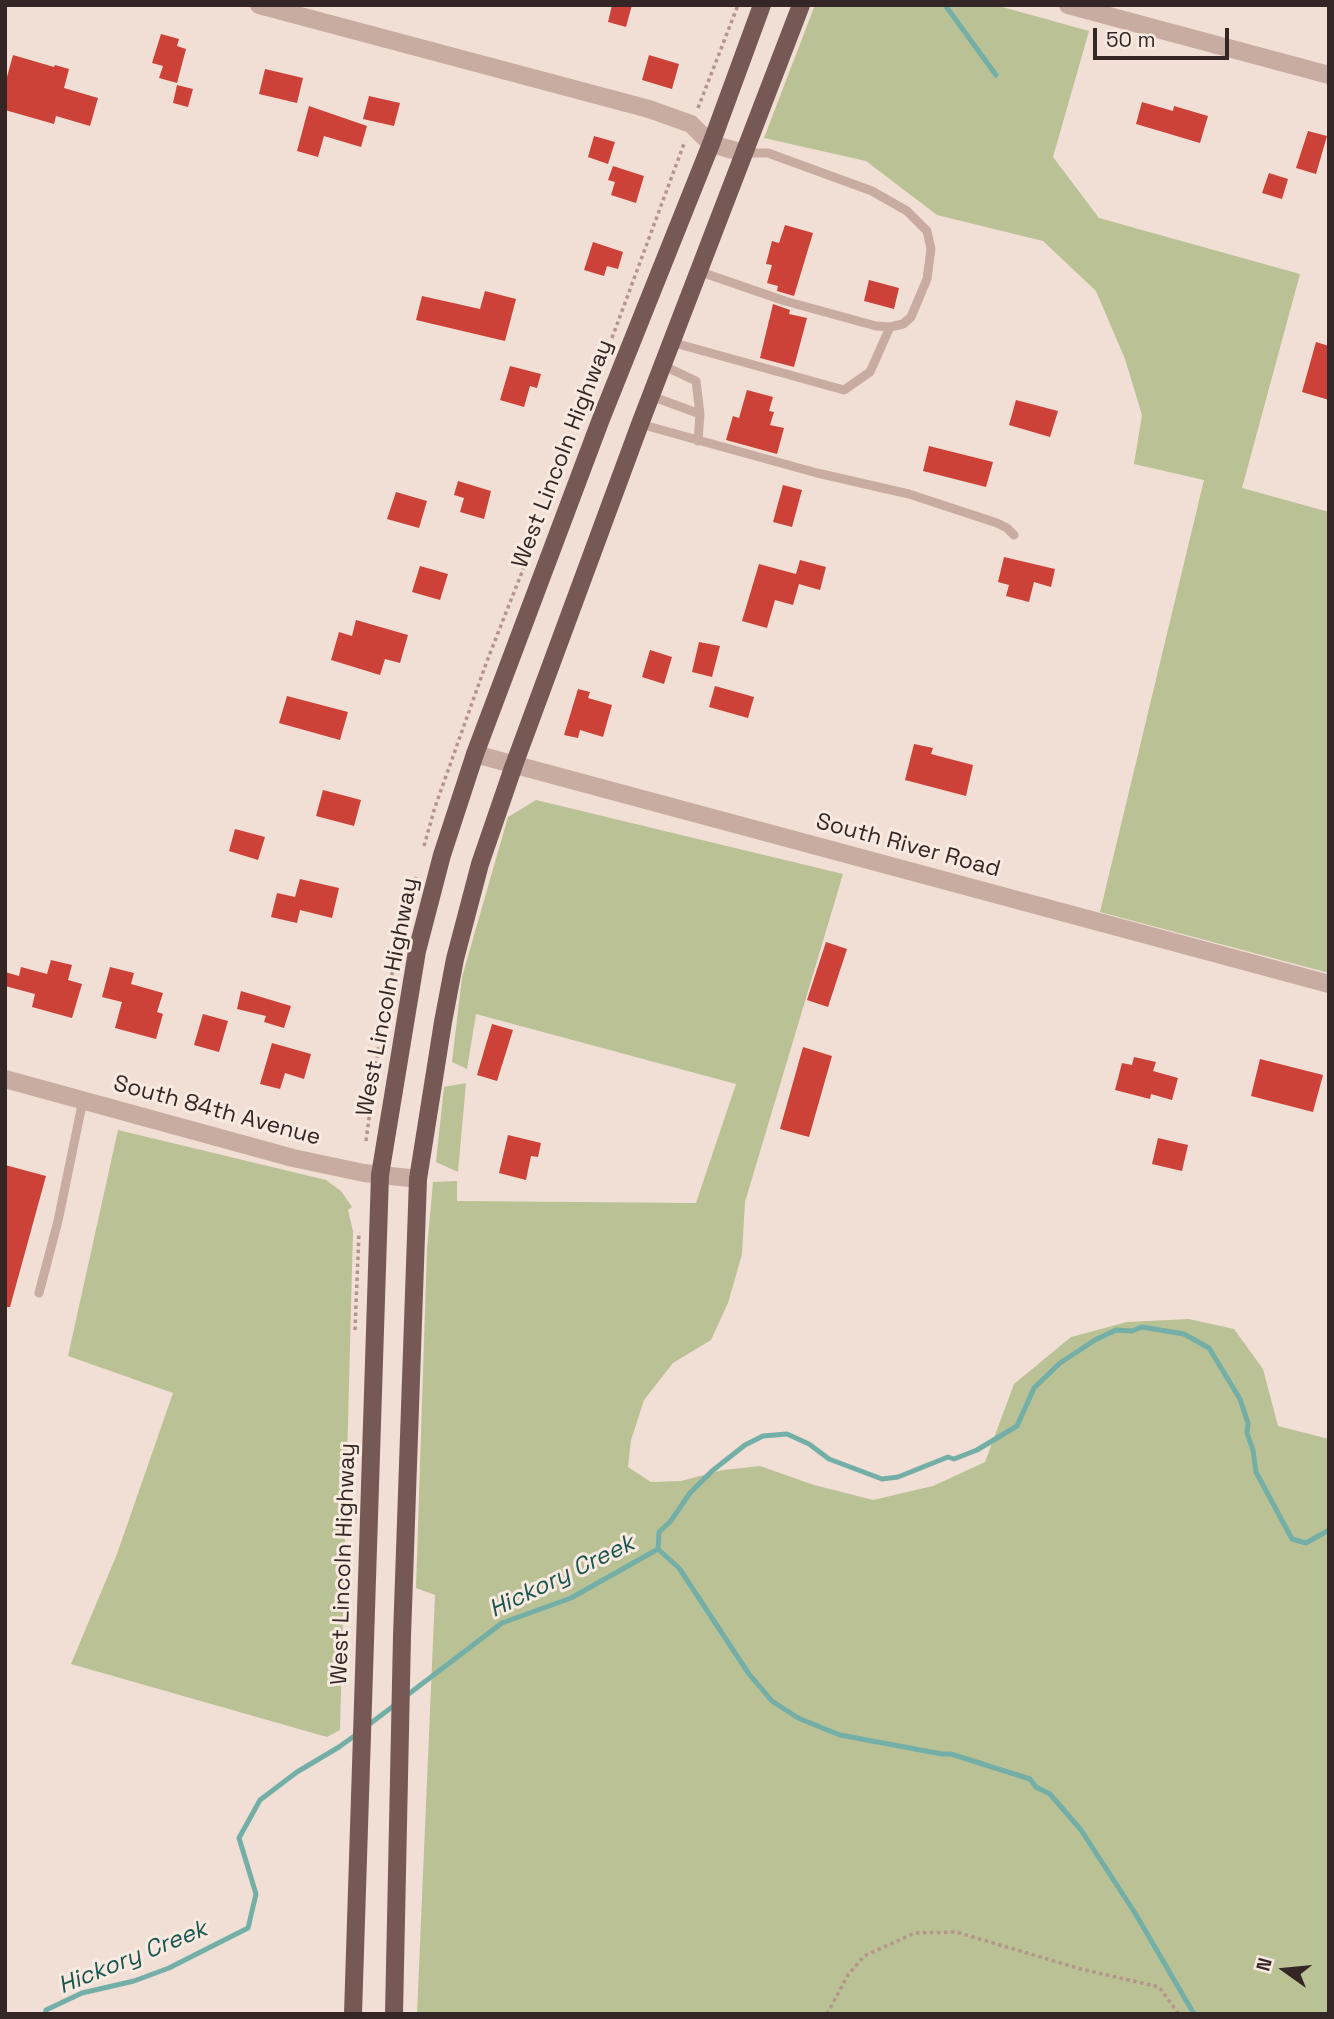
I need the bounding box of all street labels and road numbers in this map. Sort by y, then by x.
street label: West Lincoln Highway [507,336,619,572]
street label: South River Road [813,808,1003,884]
street label: West Lincoln Highway [351,875,425,1119]
street label: South 84th Avenue [110,1070,324,1152]
street label: West Lincoln Highway [326,1442,362,1686]

